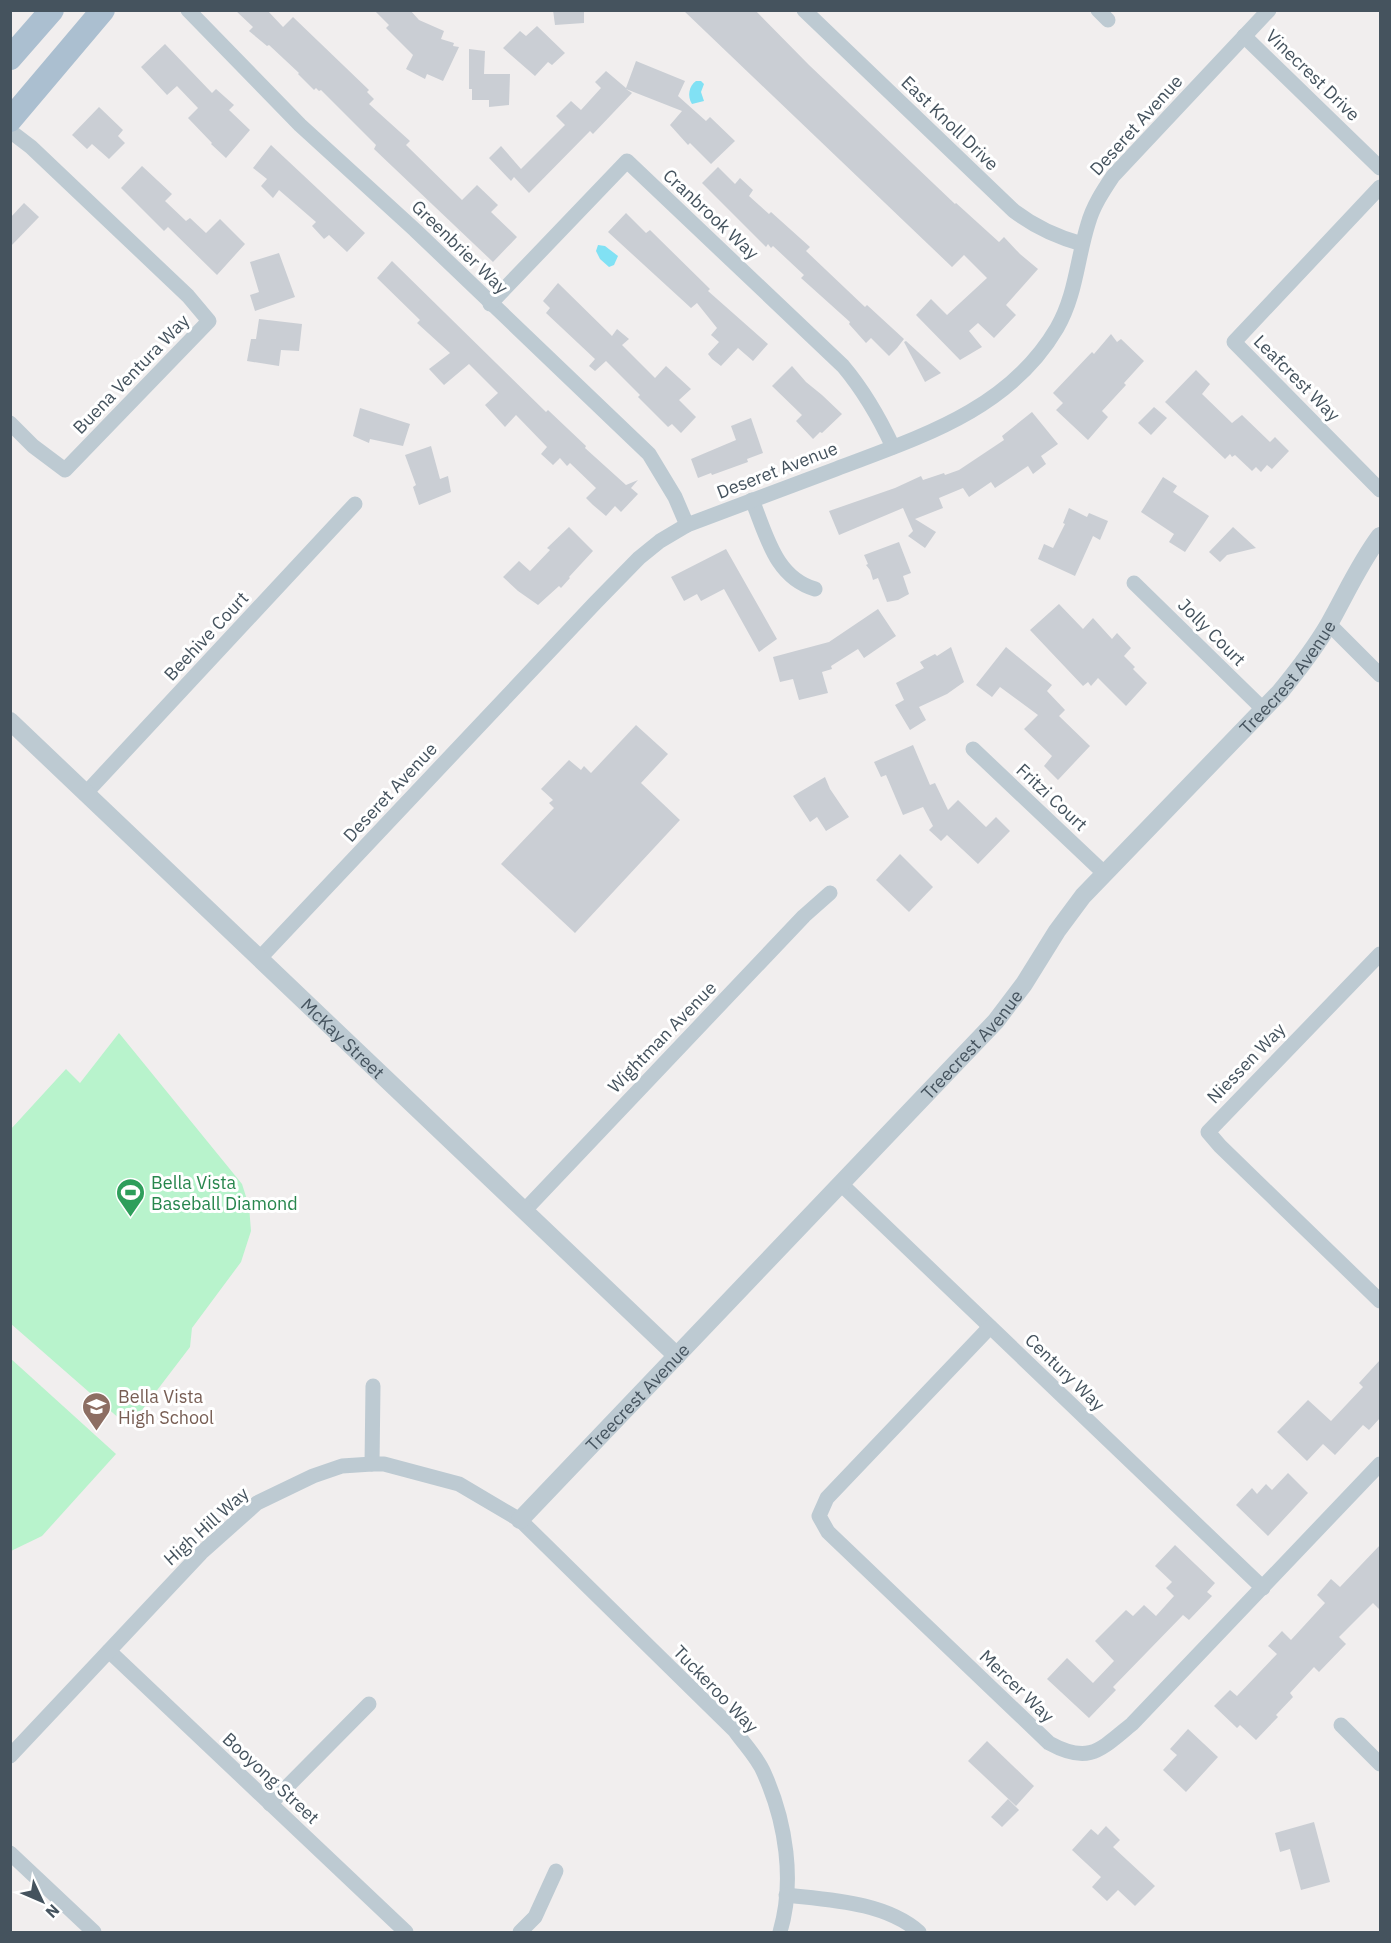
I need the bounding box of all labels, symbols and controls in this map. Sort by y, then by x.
street label: Vinecrest Drive [1261,24,1365,126]
street label: Deseret Avenue [1085,70,1187,180]
street label: East Knoll Drive [896,71,1004,175]
street label: Cranbrook Way [658,164,764,264]
street label: Greenbrier Way [407,195,513,299]
street label: Buena Ventura Way [68,309,194,439]
street label: Leafcrest Way [1249,330,1345,426]
street label: Deseret Avenue [713,436,841,504]
street label: Beehive Court [159,587,253,685]
street label: Jolly Court [1173,593,1251,671]
street label: Treecrest Avenue [1234,616,1340,739]
street label: Deseret Avenue [338,737,442,847]
street label: Fritzi Court [1012,758,1092,836]
street label: Wightman Avenue [603,976,721,1098]
street label: Treecrest Avenue [916,985,1027,1104]
street label: McKay Street [296,993,390,1083]
street label: Niessen Way [1202,1018,1290,1108]
place label: Bella Vista Baseball Diamond [151,1171,298,1215]
sports icon: Bella Vista Baseball Diamond [114,1176,146,1218]
street label: Century Way [1020,1328,1110,1416]
street label: Treecrest Avenue [580,1338,694,1456]
place label: Bella Vista High School [118,1385,214,1429]
school or university icon: Bella Vista High School [81,1390,113,1432]
street label: High Hill Way [159,1482,253,1570]
street label: Tuckeroo Way [668,1640,764,1738]
street label: Mercer Way [975,1645,1059,1727]
street label: Booyong Street [218,1727,324,1829]
north arrow [12,1871,72,1931]
text: N [42,1900,64,1923]

